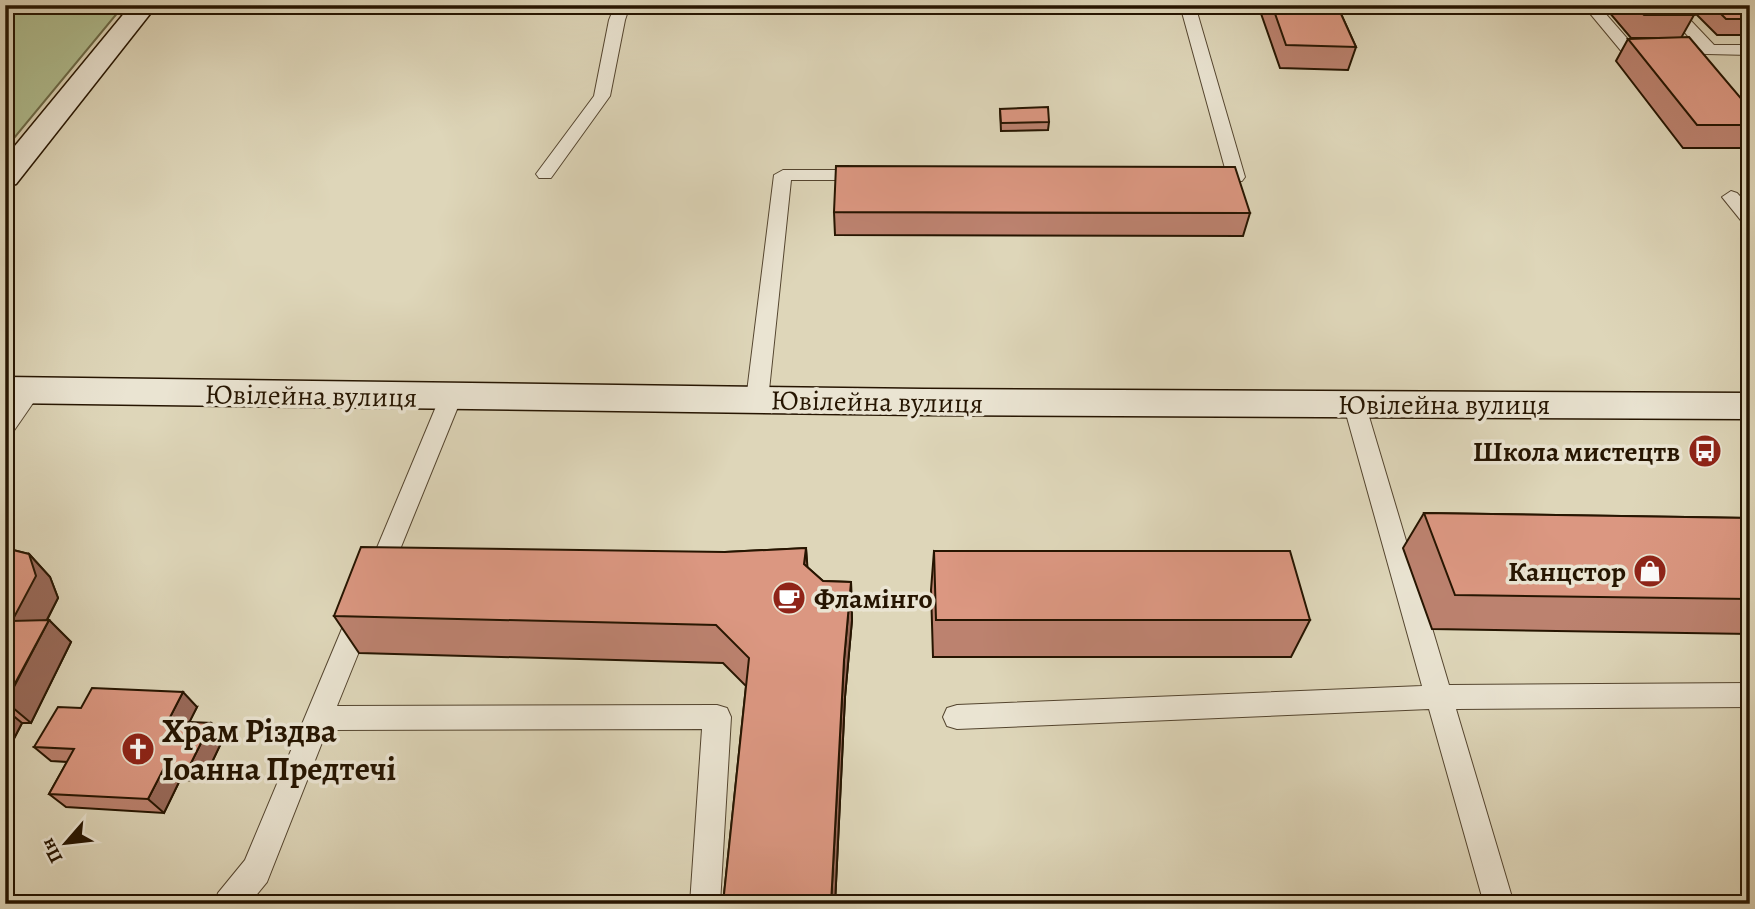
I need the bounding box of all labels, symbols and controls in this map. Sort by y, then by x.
street label: Ювілейна вулиця [204,375,418,417]
street label: Ювілейна вулиця [770,381,984,423]
street label: Ювілейна вулиця [1338,386,1550,424]
bus stop icon: Школа мистецтв [1686,432,1724,470]
place label: Школа мистецтв [1473,433,1680,471]
shop icon: Канцстор [1631,552,1669,590]
place label: Канцстор [1508,553,1626,591]
cafe icon: Фламінго [770,579,808,617]
place label: Фламінго [814,580,933,618]
place label: Храм Різдва Іоанна Предтечі [162,708,396,791]
church icon: Храм Різдва Іоанна Предтечі [119,730,157,768]
north arrow [32,808,102,878]
text: Пн [35,833,69,868]

